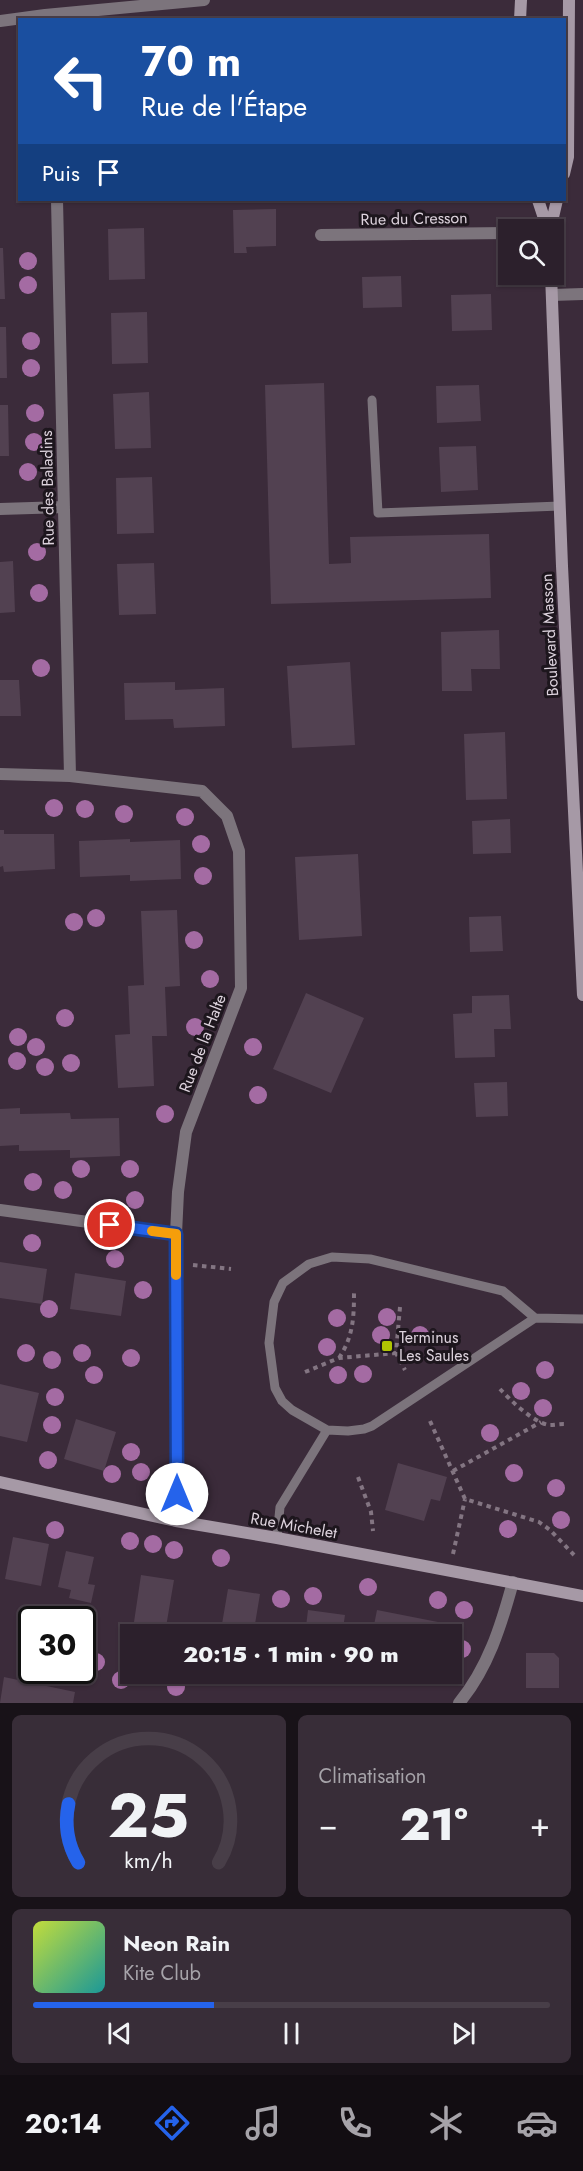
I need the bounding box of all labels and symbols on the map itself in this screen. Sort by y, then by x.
street label: Rue du Cresson [360,206,468,231]
street label: Rue des Baladins [35,430,60,546]
street label: Boulevard Masson [535,573,564,697]
street label: Rue de la Halte [173,991,232,1096]
pin [84,1199,135,1250]
place label: Terminus Les Saules [399,1326,469,1367]
marker: Terminus Les Saules [380,1339,394,1353]
position arrow [145,1462,209,1526]
street label: Rue Michelet [249,1507,339,1544]
speed limit sign: 30 [18,1606,96,1684]

